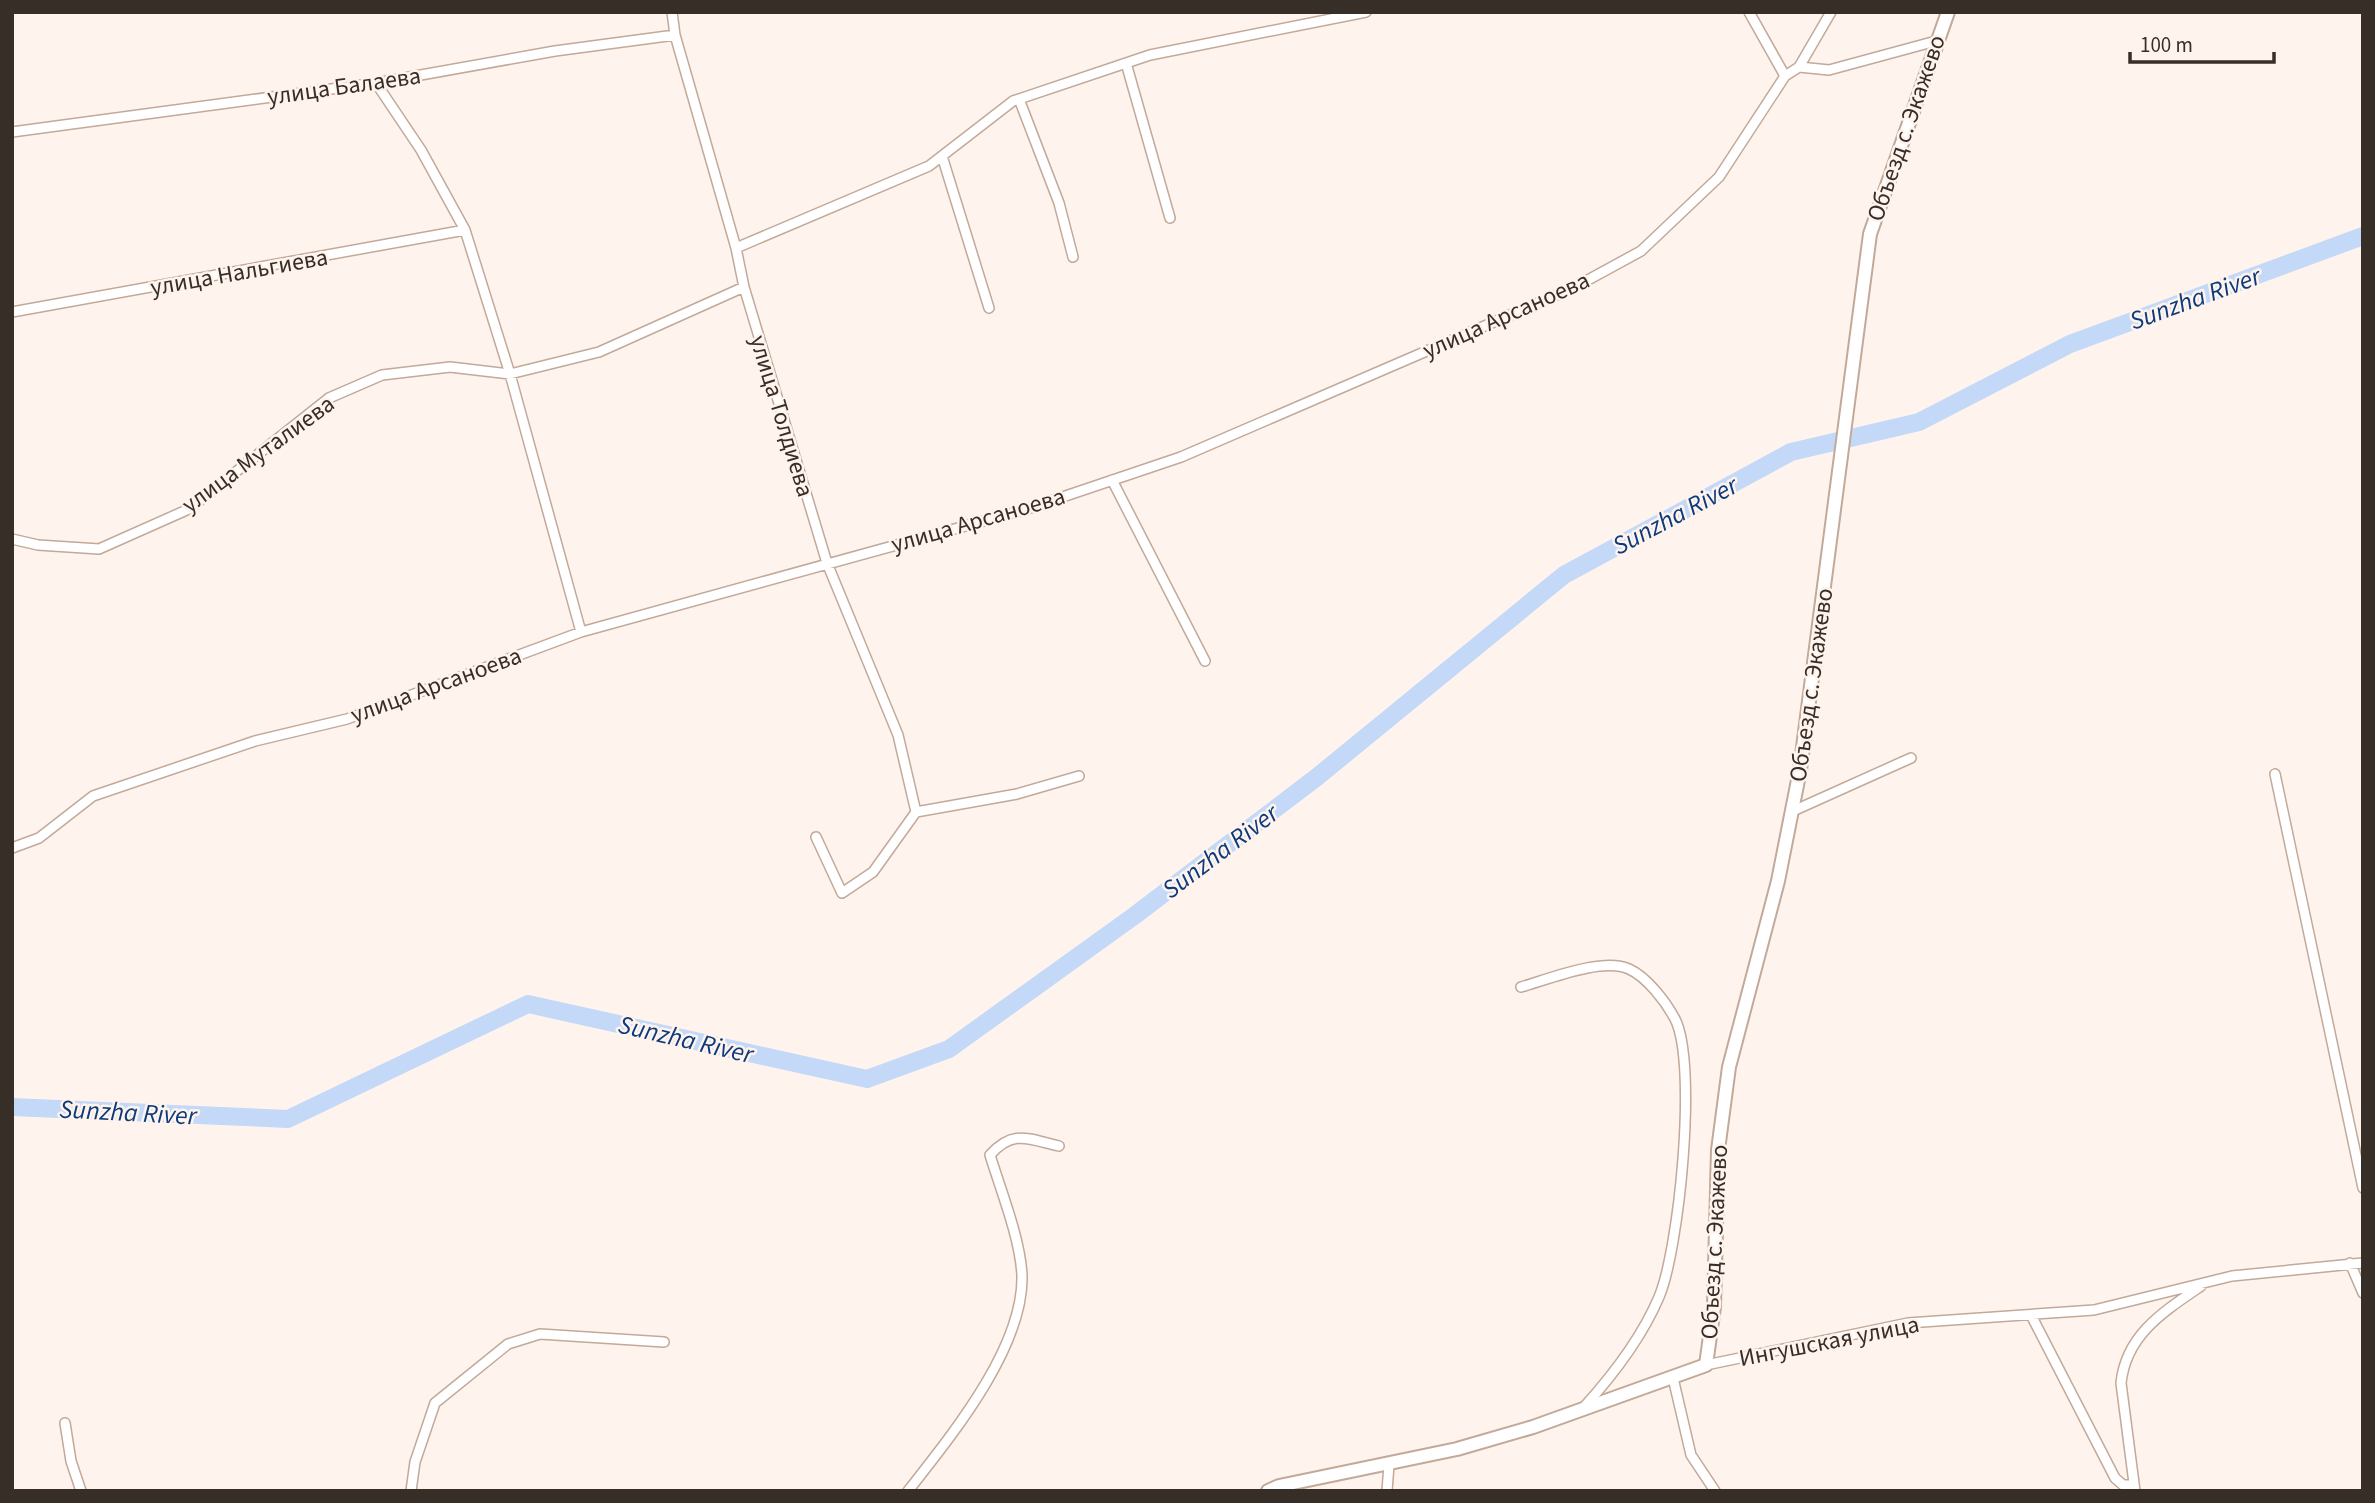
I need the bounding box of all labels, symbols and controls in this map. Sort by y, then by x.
scale bar [2130,21,2274,65]
street label: Объезд с. Экажево [1858,30,1955,226]
text: 100 m [2140,30,2193,60]
street label: улица Балаева [265,58,423,115]
street label: улица Нальгиева [148,240,331,305]
water label: Sunzha River [2124,257,2267,339]
street label: улица Арсаноева [1417,263,1595,368]
street label: улица Толдиева [740,331,823,501]
street label: улица Муталиева [175,387,342,522]
water label: Sunzha River [1606,466,1746,564]
street label: улица Арсаноева [887,479,1069,562]
street label: Объезд с. Экажево [1781,586,1842,784]
street label: улица Арсаноева [346,638,527,733]
water label: Sunzha River [1154,795,1287,907]
water label: Sunzha River [615,1006,758,1073]
water label: Sunzha River [58,1090,199,1135]
street label: Объезд с. Экажево [1692,1144,1737,1340]
street label: Ингушская улица [1736,1307,1922,1376]

